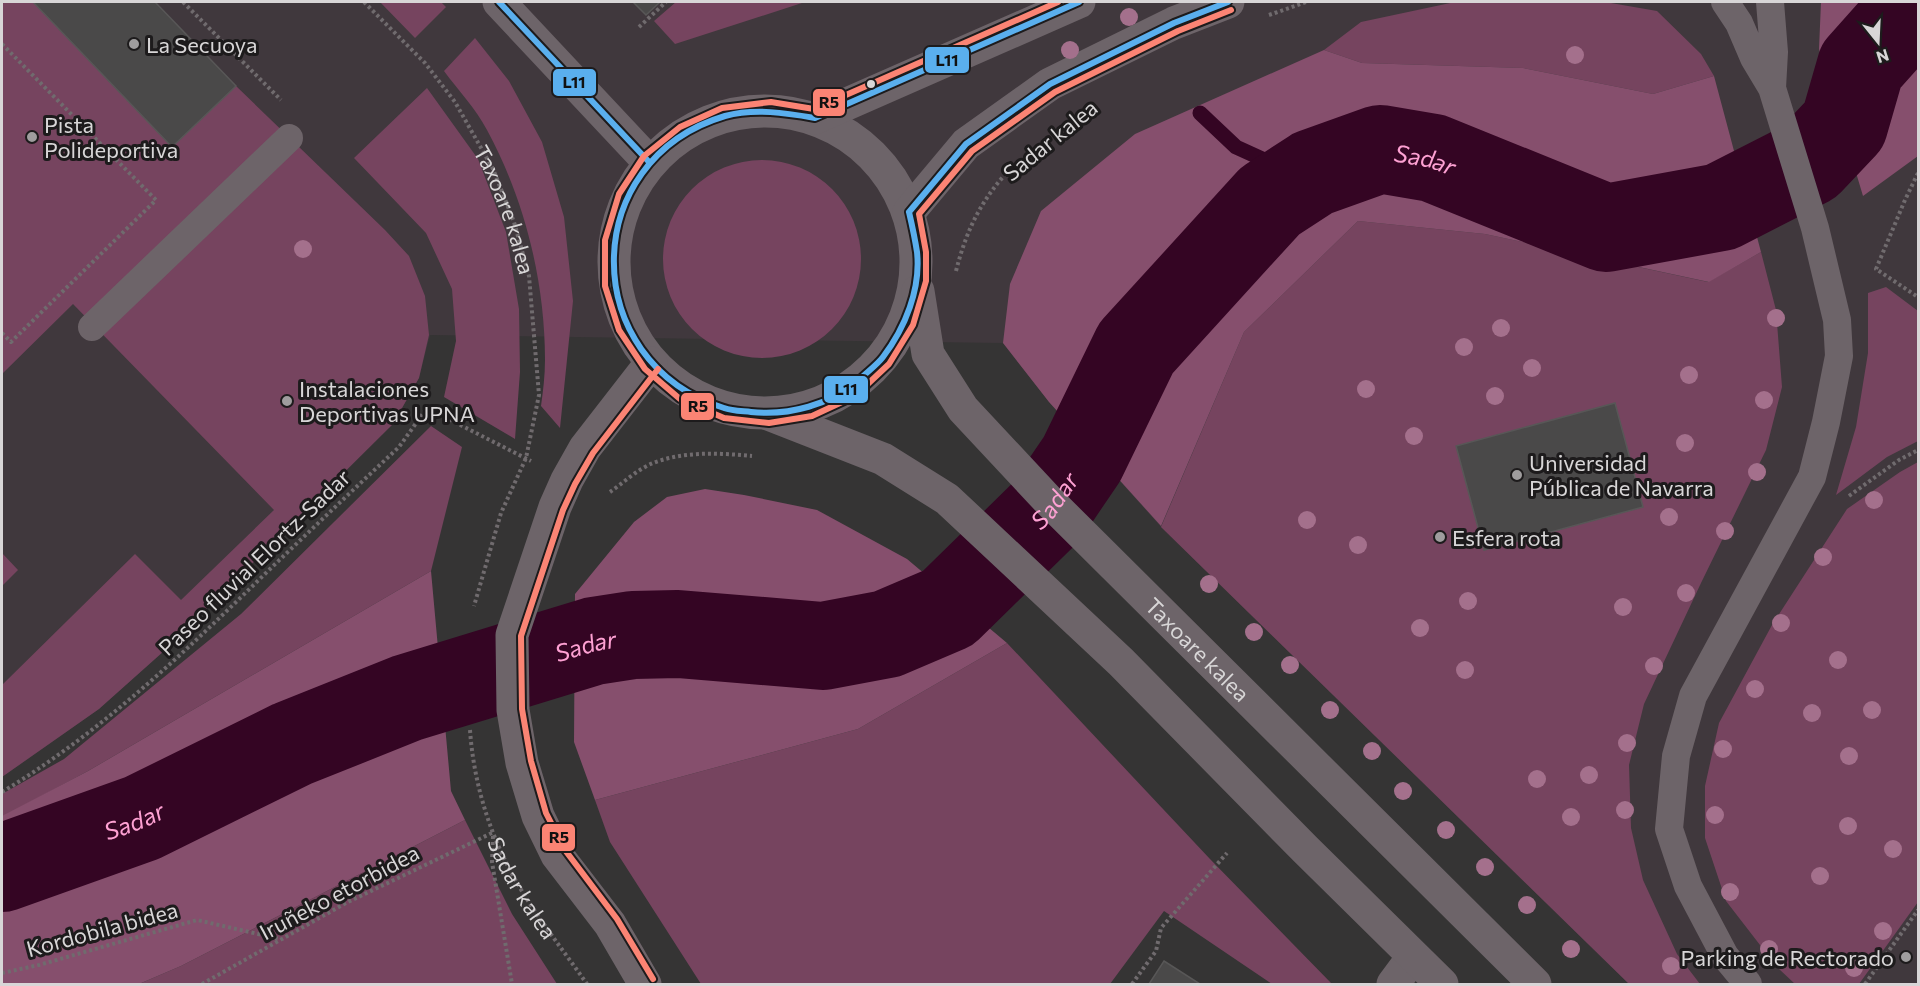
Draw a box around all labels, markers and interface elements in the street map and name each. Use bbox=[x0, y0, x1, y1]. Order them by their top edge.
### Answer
north arrow bbox=[1848, 12, 1908, 72]
place label: La Secuoya bbox=[146, 31, 257, 58]
marker: La Secuoya bbox=[127, 37, 141, 51]
line badge: L11 bbox=[924, 46, 970, 74]
text: N bbox=[1874, 46, 1891, 68]
text: L11 bbox=[936, 50, 958, 69]
line badge: L11 bbox=[552, 68, 597, 97]
text: L11 bbox=[563, 72, 585, 91]
unlabelled marker bbox=[865, 78, 877, 90]
line badge: R5 bbox=[812, 88, 846, 117]
text: R5 bbox=[819, 92, 839, 111]
street label: Sadar kalea bbox=[997, 94, 1103, 186]
place label: Pista Polideportiva bbox=[44, 111, 178, 163]
marker: Pista Polideportiva bbox=[25, 130, 39, 144]
water label: Sadar bbox=[1392, 137, 1462, 181]
street label: Taxoare kalea bbox=[469, 140, 541, 277]
place label: Instalaciones Deportivas UPNA bbox=[299, 375, 475, 427]
line badge: L11 bbox=[823, 375, 869, 404]
text: L11 bbox=[835, 379, 857, 398]
line badge: R5 bbox=[680, 392, 715, 421]
marker: Instalaciones Deportivas UPNA bbox=[280, 394, 294, 408]
text: R5 bbox=[688, 396, 708, 415]
place label: Universidad Pública de Navarra bbox=[1529, 449, 1714, 501]
street label: Paseo fluvial Elortz-Sadar bbox=[152, 463, 356, 661]
water label: Sadar bbox=[1024, 465, 1084, 534]
marker: Universidad Pública de Navarra bbox=[1510, 468, 1524, 482]
place label: Esfera rota bbox=[1452, 524, 1561, 551]
marker: Esfera rota bbox=[1433, 530, 1447, 544]
street label: Taxoare kalea bbox=[1140, 592, 1256, 707]
water label: Sadar bbox=[551, 623, 619, 667]
water label: Sadar bbox=[99, 794, 170, 845]
line badge: R5 bbox=[541, 823, 576, 852]
text: R5 bbox=[549, 827, 569, 846]
street label: Sadar kalea bbox=[483, 833, 563, 944]
street label: Iruñeko etorbidea bbox=[255, 839, 423, 945]
street label: Kordobila bidea bbox=[23, 896, 181, 962]
place label: Parking de Rectorado bbox=[1681, 944, 1894, 971]
marker: Parking de Rectorado bbox=[1899, 950, 1913, 964]

